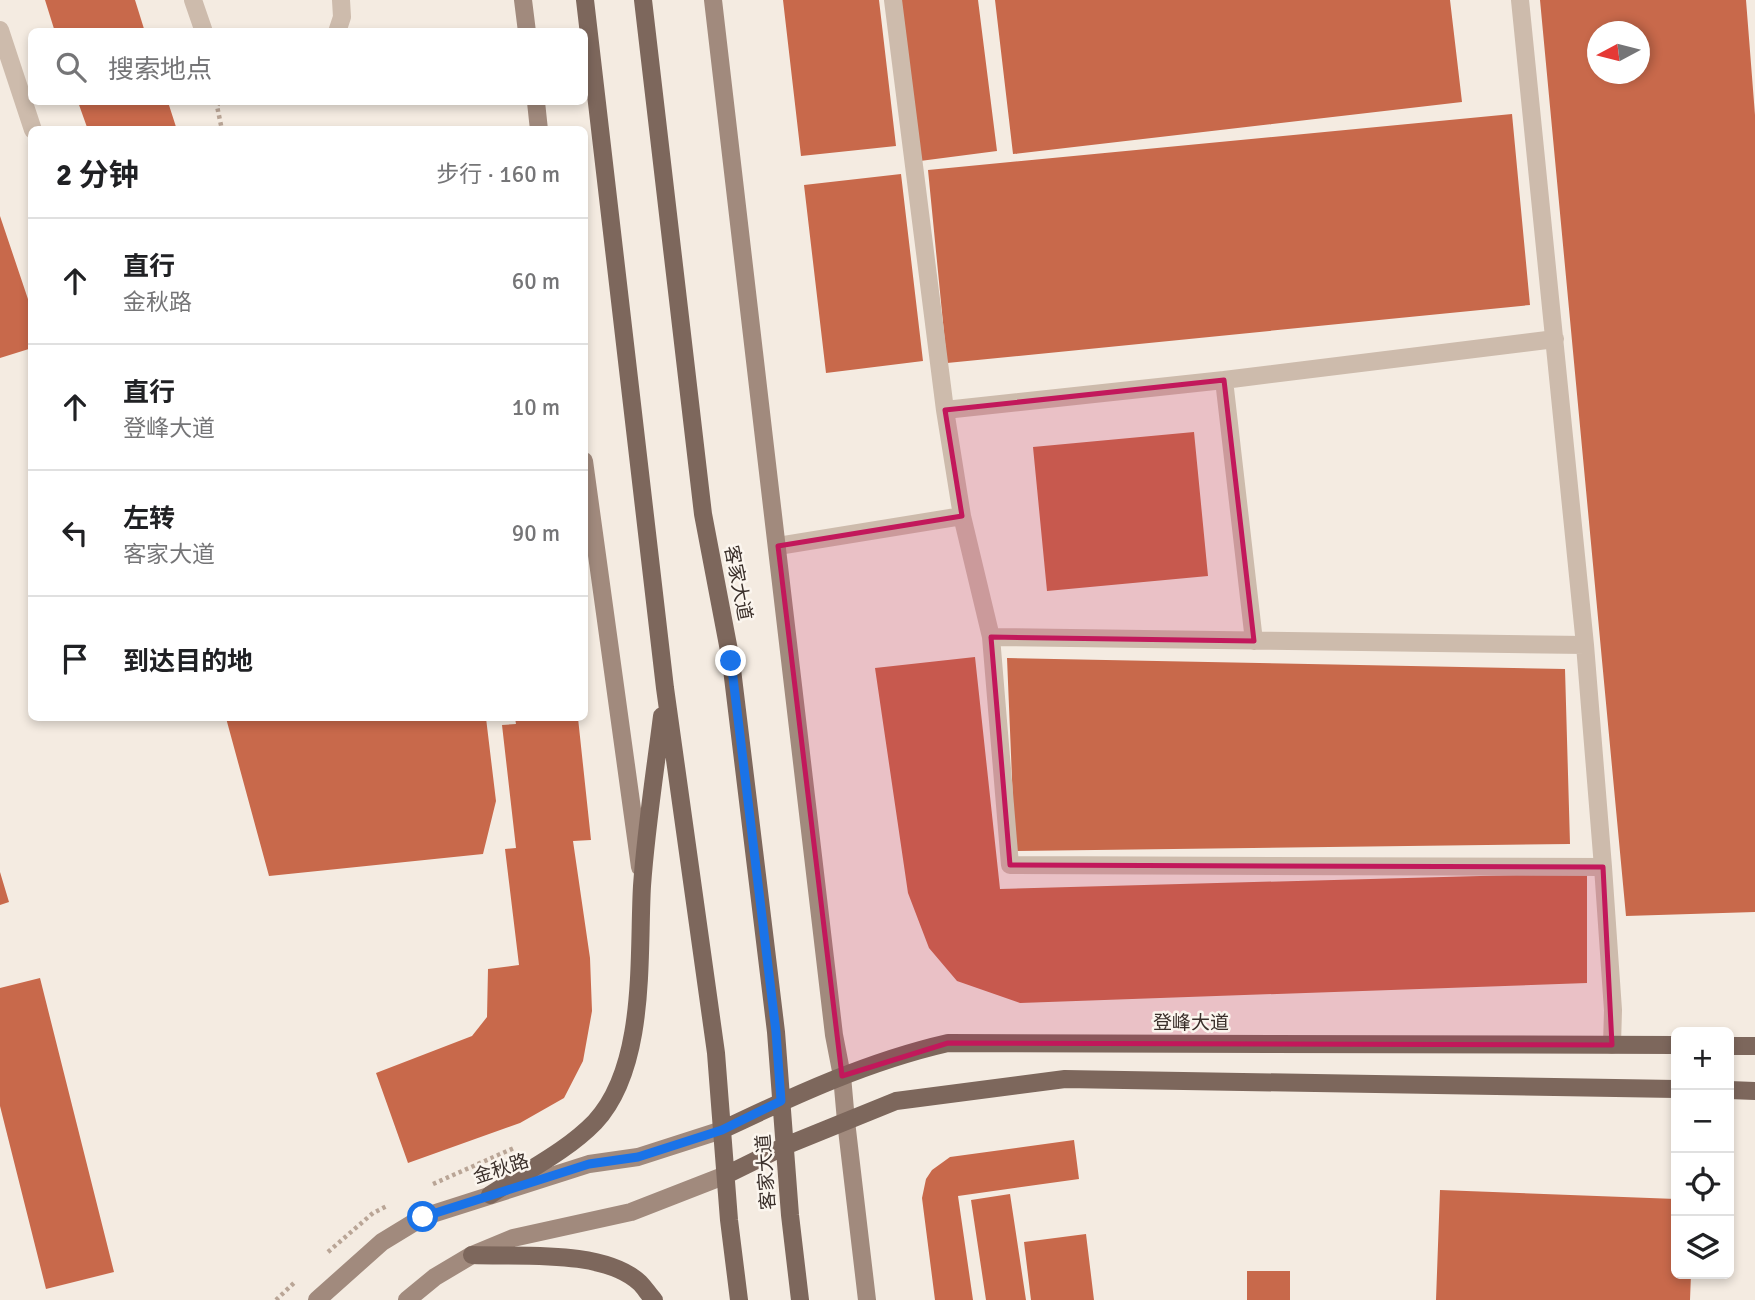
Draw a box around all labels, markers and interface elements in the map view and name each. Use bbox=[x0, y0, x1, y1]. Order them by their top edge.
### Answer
north arrow bbox=[1587, 21, 1650, 84]
search box bbox=[28, 28, 588, 105]
icon: search bbox=[52, 48, 90, 86]
text: 搜索地点 bbox=[108, 54, 212, 86]
text: 2 分钟 bbox=[56, 157, 139, 194]
text: 步行 · 160 m bbox=[436, 160, 560, 189]
text: 直行 bbox=[123, 251, 175, 283]
icon: ahead bbox=[56, 262, 94, 300]
text: 60 m bbox=[512, 267, 560, 296]
text: 金秋路 bbox=[123, 288, 192, 317]
text: 直行 bbox=[123, 377, 175, 409]
icon: ahead bbox=[56, 388, 94, 426]
text: 10 m bbox=[512, 393, 560, 422]
text: 登峰大道 bbox=[123, 414, 215, 443]
text: 左转 bbox=[123, 503, 175, 535]
icon: left bbox=[56, 514, 94, 552]
text: 90 m bbox=[512, 519, 560, 548]
text: 客家大道 bbox=[123, 540, 215, 569]
street label: 客家大道 bbox=[719, 543, 757, 623]
icon: arrive bbox=[56, 640, 94, 678]
route end bbox=[715, 645, 746, 676]
text: 到达目的地 bbox=[123, 646, 253, 678]
street label: 登峰大道 bbox=[1153, 1011, 1229, 1035]
map controls bbox=[1671, 1027, 1734, 1279]
button: + bbox=[1671, 1027, 1734, 1090]
button: − bbox=[1671, 1090, 1734, 1153]
street label: 客家大道 bbox=[751, 1133, 781, 1211]
street label: 金秋路 bbox=[470, 1149, 532, 1189]
button: locate bbox=[1671, 1153, 1734, 1216]
route start bbox=[407, 1201, 438, 1232]
button: layers bbox=[1671, 1216, 1734, 1279]

